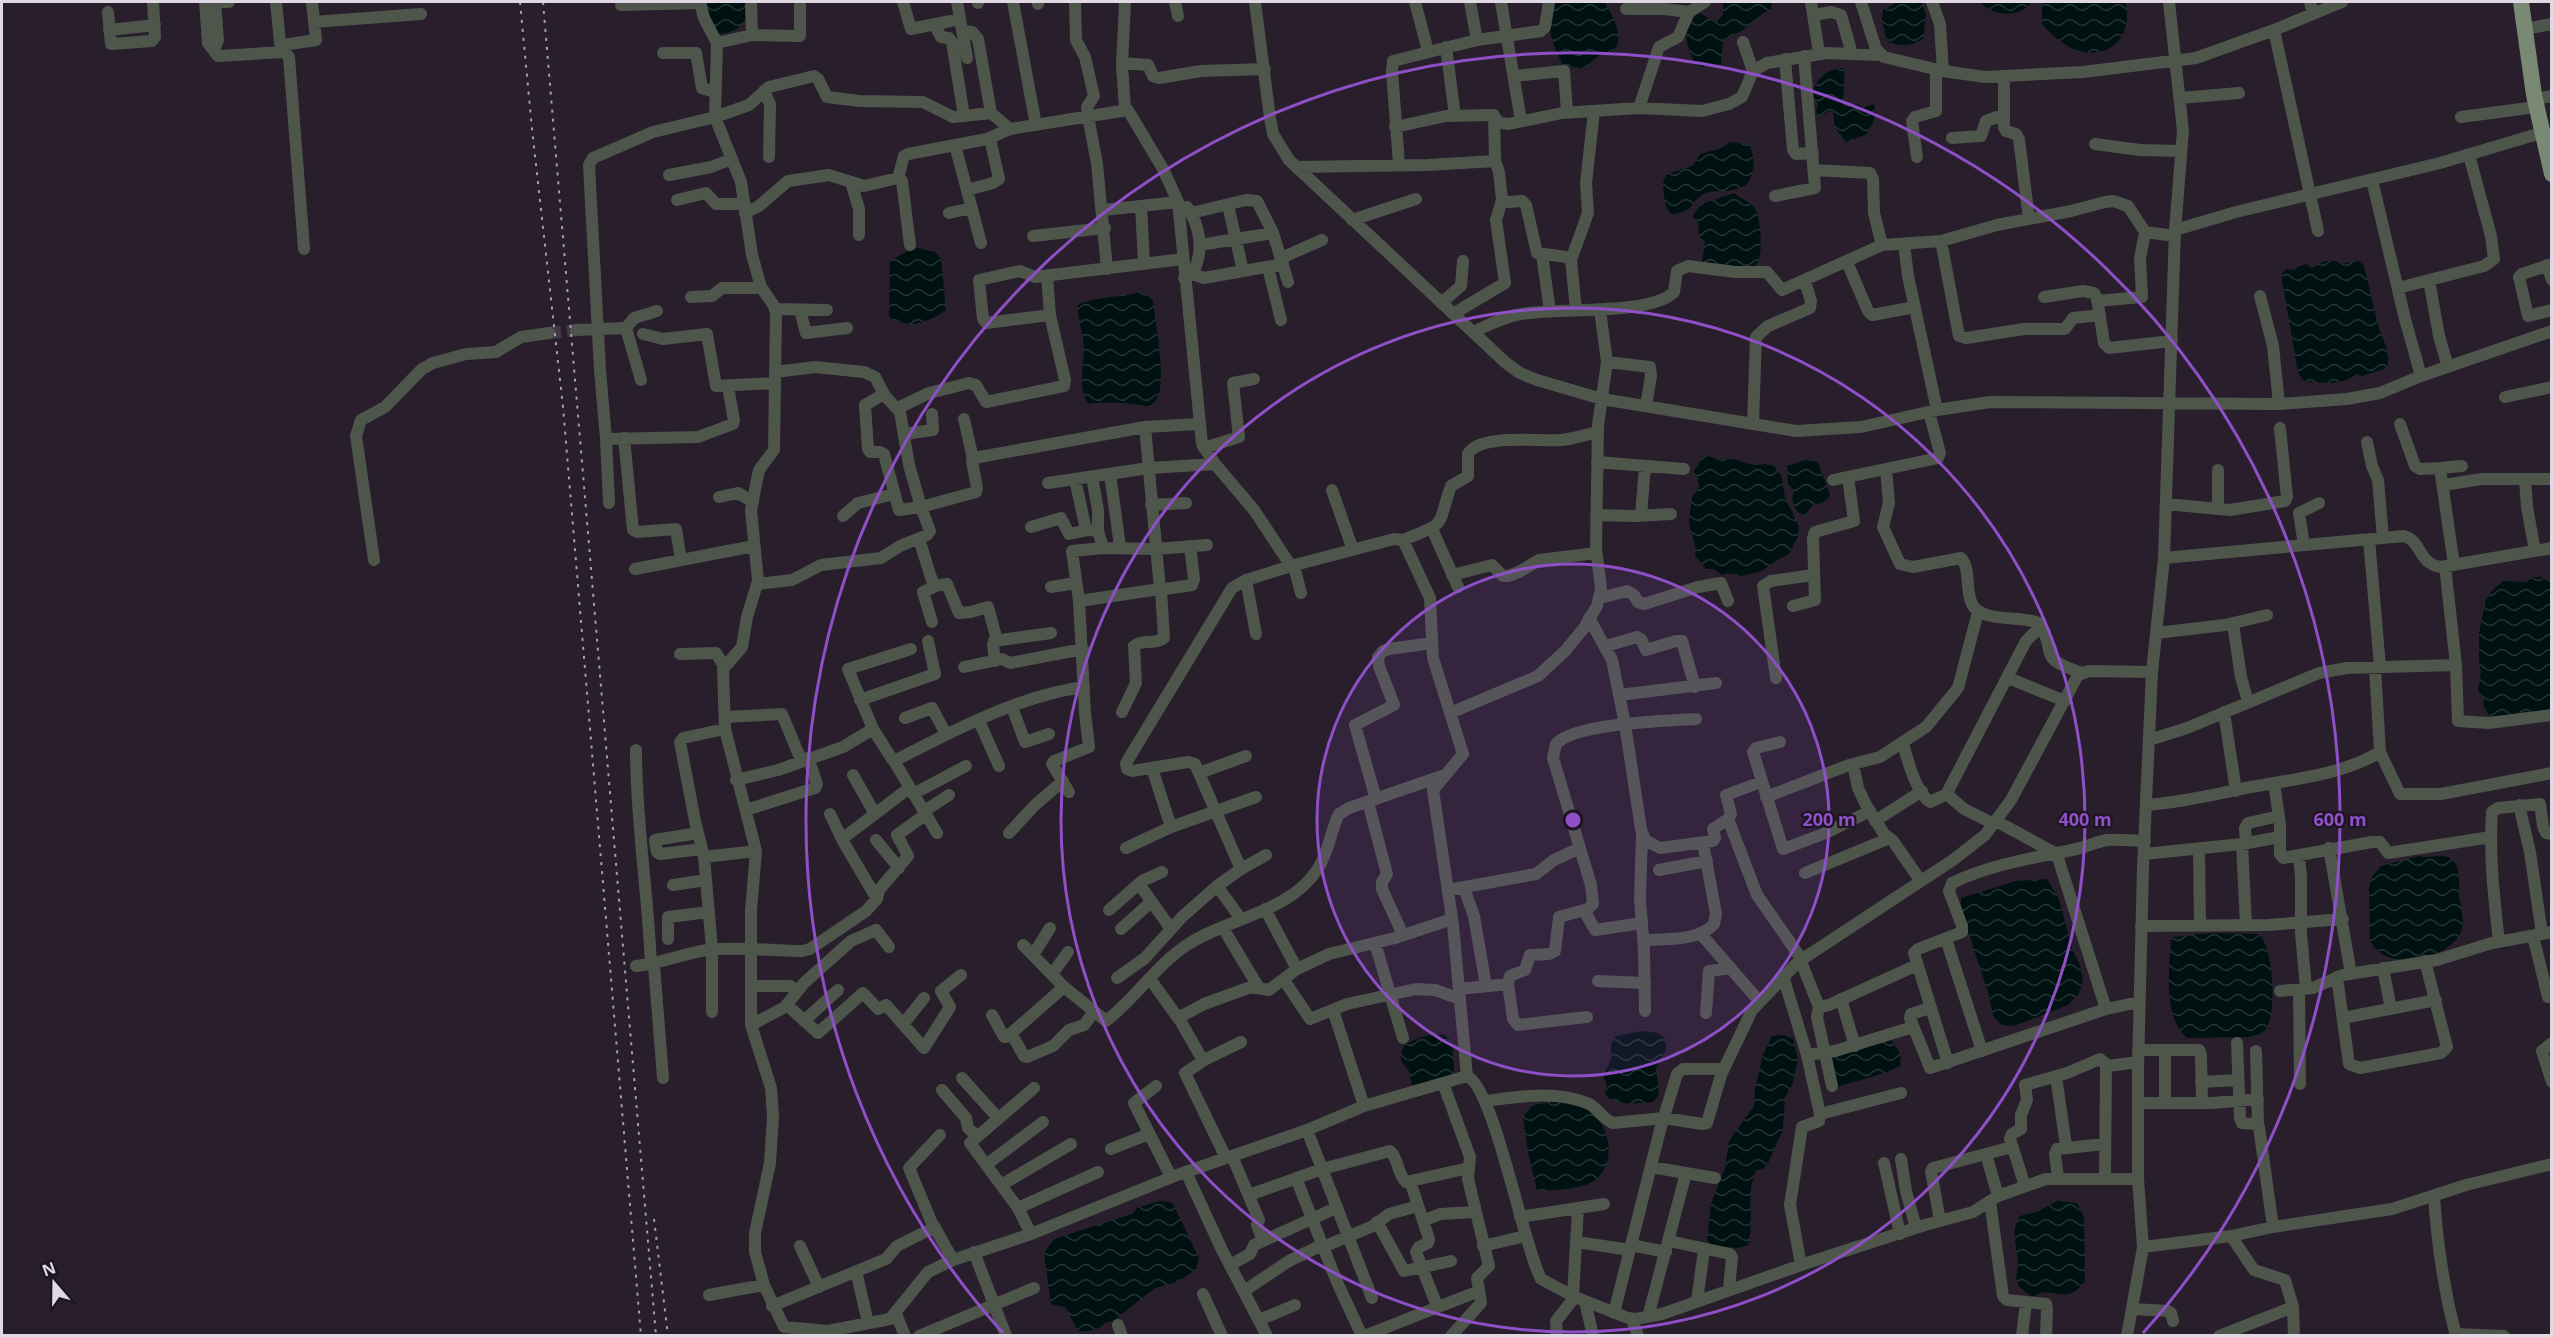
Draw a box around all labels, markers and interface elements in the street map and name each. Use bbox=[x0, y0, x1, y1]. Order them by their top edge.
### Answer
text: 200 m bbox=[1802, 807, 1856, 831]
text: 400 m bbox=[2058, 807, 2112, 831]
text: 600 m bbox=[2313, 807, 2367, 831]
centre of rings bbox=[1563, 810, 1583, 830]
north arrow bbox=[24, 1253, 84, 1313]
text: N bbox=[39, 1256, 59, 1281]

